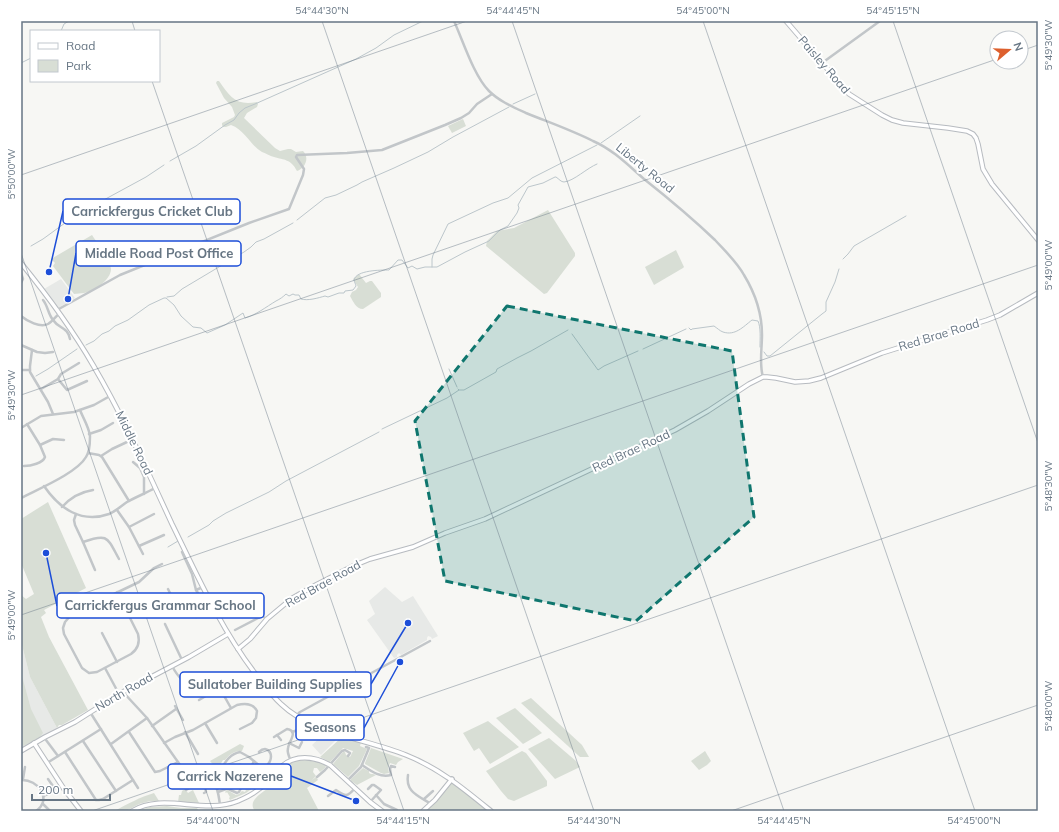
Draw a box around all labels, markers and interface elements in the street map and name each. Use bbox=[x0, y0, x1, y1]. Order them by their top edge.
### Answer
text: 54°44'30"N bbox=[295, 4, 349, 17]
text: 54°44'45"N bbox=[486, 4, 540, 17]
text: 54°45'00"N bbox=[676, 4, 730, 17]
text: 54°45'15"N bbox=[866, 4, 920, 17]
text: 5°49'30"W bbox=[1042, 20, 1055, 70]
legend bbox=[30, 30, 160, 82]
north arrow bbox=[989, 30, 1029, 70]
street label: Paisley Road bbox=[795, 33, 854, 97]
text: Road bbox=[66, 38, 95, 53]
text: N bbox=[1010, 41, 1026, 53]
text: Park bbox=[66, 58, 92, 73]
street label: Liberty Road bbox=[613, 139, 678, 196]
text: 5°50'00"W bbox=[5, 149, 18, 199]
callout: Carrickfergus Cricket Club bbox=[63, 199, 240, 224]
text: Carrickfergus Cricket Club bbox=[71, 203, 233, 219]
text: 5°49'00"W bbox=[1042, 240, 1055, 290]
callout: Middle Road Post Office bbox=[76, 241, 241, 266]
text: Middle Road Post Office bbox=[85, 245, 233, 261]
street label: Red Brae Road bbox=[897, 315, 981, 354]
text: 5°49'30"W bbox=[5, 370, 18, 420]
street label: Middle Road bbox=[112, 408, 156, 477]
street label: Red Brae Road bbox=[590, 426, 672, 475]
text: 5°48'30"W bbox=[1042, 461, 1055, 511]
street label: Red Brae Road bbox=[282, 557, 363, 610]
text: 5°49'00"W bbox=[5, 590, 18, 640]
callout: Carrickfergus Grammar School bbox=[57, 593, 264, 618]
text: Carrickfergus Grammar School bbox=[64, 597, 256, 613]
street label: North Road bbox=[92, 669, 155, 714]
callout: Sullatober Building Supplies bbox=[180, 672, 371, 697]
text: Sullatober Building Supplies bbox=[188, 676, 362, 692]
text: 5°48'00"W bbox=[1042, 681, 1055, 731]
callout: Seasons bbox=[296, 715, 364, 740]
text: Seasons bbox=[304, 719, 356, 735]
callout: Carrick Nazerene bbox=[168, 764, 291, 789]
text: Carrick Nazerene bbox=[177, 768, 283, 784]
scale bar bbox=[32, 776, 110, 802]
text: 200 m bbox=[38, 782, 73, 797]
text: 54°44'00"N bbox=[186, 814, 240, 827]
text: 54°44'15"N bbox=[376, 814, 430, 827]
text: 54°44'30"N bbox=[567, 814, 621, 827]
text: 54°44'45"N bbox=[757, 814, 811, 827]
text: 54°45'00"N bbox=[947, 814, 1001, 827]

